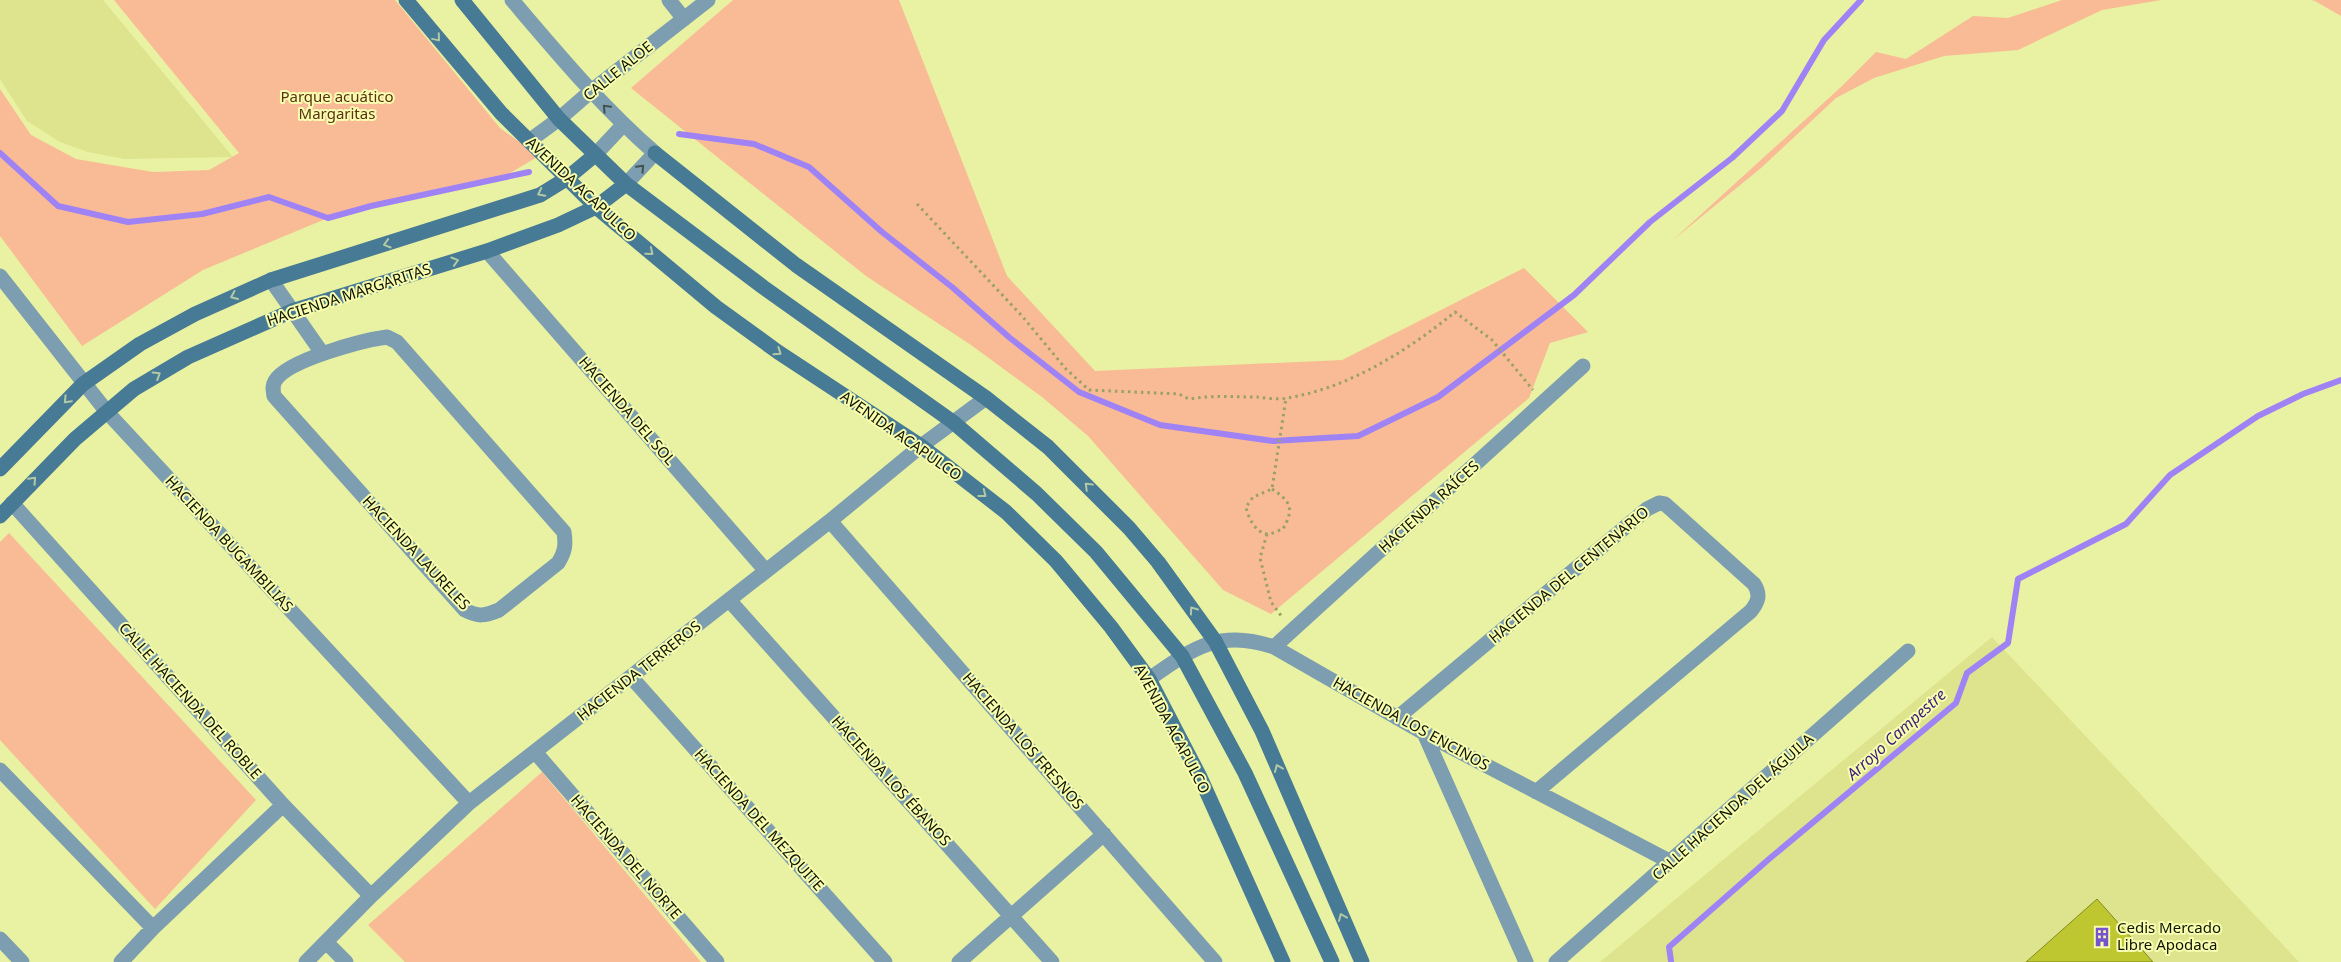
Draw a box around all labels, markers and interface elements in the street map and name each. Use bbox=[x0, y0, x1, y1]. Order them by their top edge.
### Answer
one-way arrow bbox=[432, 32, 441, 41]
street label: CALLE ALOE bbox=[578, 36, 656, 104]
park label: Parque acuático Margaritas bbox=[280, 86, 394, 123]
one-way arrow bbox=[603, 105, 612, 114]
street label: AVENIDA ACAPULCO bbox=[522, 132, 641, 245]
one-way arrow bbox=[635, 165, 644, 174]
one-way arrow bbox=[538, 187, 547, 197]
one-way arrow bbox=[384, 238, 392, 248]
one-way arrow bbox=[644, 246, 653, 255]
one-way arrow bbox=[450, 256, 458, 266]
street label: HACIENDA MARGARITAS bbox=[264, 258, 433, 330]
one-way arrow bbox=[230, 290, 239, 301]
one-way arrow bbox=[773, 345, 782, 355]
street label: HACIENDA DEL SOL bbox=[575, 352, 681, 469]
one-way arrow bbox=[151, 372, 160, 382]
street label: AVENIDA ACAPULCO bbox=[837, 386, 966, 485]
one-way arrow bbox=[64, 394, 73, 403]
street label: HACIENDA RAÍCES bbox=[1374, 456, 1483, 557]
street label: HACIENDA BUGAMBILIAS bbox=[161, 471, 298, 616]
one-way arrow bbox=[27, 477, 36, 486]
one-way arrow bbox=[1085, 483, 1094, 492]
one-way arrow bbox=[977, 489, 986, 497]
street label: HACIENDA LAURELES bbox=[358, 491, 475, 614]
street label: HACIENDA DEL CENTENARIO bbox=[1484, 501, 1653, 647]
one-way arrow bbox=[1190, 606, 1199, 616]
street label: HACIENDA TERREROS bbox=[572, 616, 704, 725]
street label: CALLE HACIENDA DEL ROBLE bbox=[115, 618, 266, 783]
street label: AVENIDA ACAPULCO bbox=[1130, 660, 1215, 797]
street label: HACIENDA LOS FRESNOS bbox=[959, 668, 1089, 813]
street label: HACIENDA LOS ENCINOS bbox=[1330, 672, 1493, 775]
water label: Arroyo Campestre bbox=[1841, 683, 1950, 785]
street label: HACIENDA LOS ÉBANOS bbox=[828, 711, 956, 850]
street label: CALLE HACIENDA DEL ÁGUILA bbox=[1647, 728, 1818, 884]
street label: HACIENDA DEL MEZQUITE bbox=[691, 744, 829, 895]
one-way arrow bbox=[1273, 764, 1284, 773]
street label: HACIENDA DEL NORTE bbox=[567, 790, 686, 923]
one-way arrow bbox=[1338, 913, 1349, 922]
place label: Cedis Mercado Libre Apodaca bbox=[2117, 917, 2221, 954]
building icon: Cedis Mercado Libre Apodaca bbox=[2091, 926, 2113, 948]

